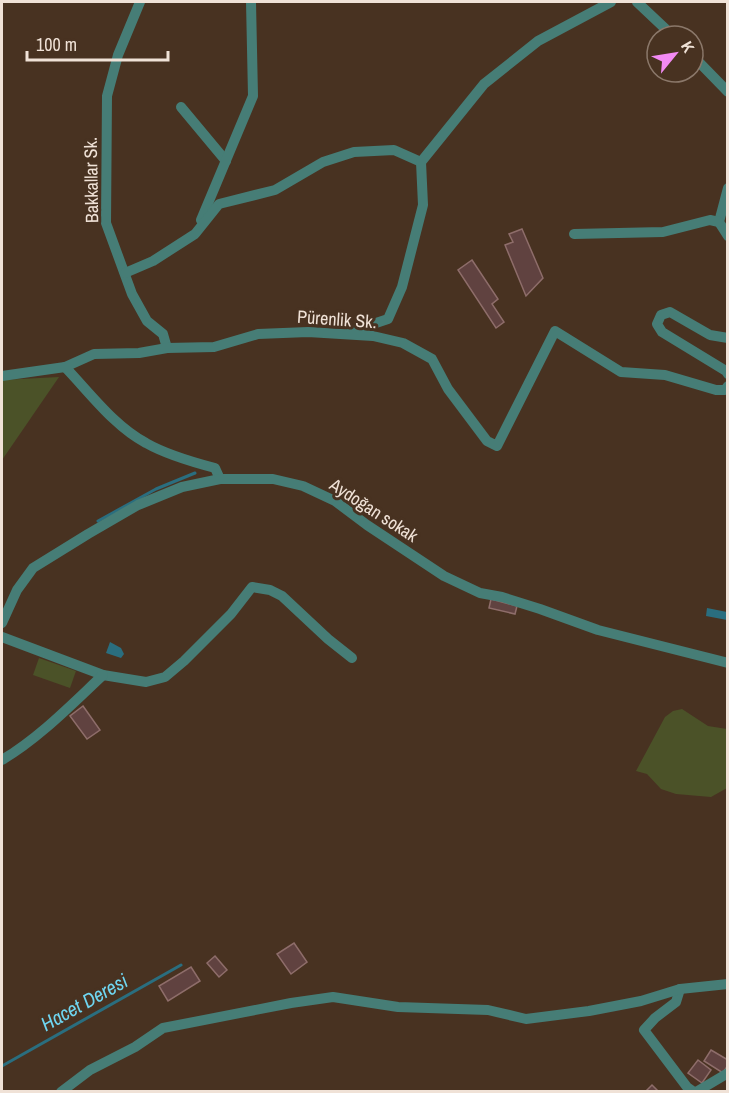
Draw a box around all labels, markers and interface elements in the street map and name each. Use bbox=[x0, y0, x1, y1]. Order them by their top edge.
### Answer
scale bar bbox=[27, 24, 168, 62]
north arrow bbox=[645, 24, 705, 84]
text: 100 m bbox=[36, 32, 77, 57]
text: K bbox=[676, 37, 700, 57]
street label: Bakkallar Sk. bbox=[78, 137, 104, 223]
street label: Pürenlik Sk. bbox=[296, 304, 378, 334]
street label: Aydoğan sokak bbox=[324, 472, 424, 548]
water label: Hacet Deresi bbox=[36, 967, 133, 1037]

